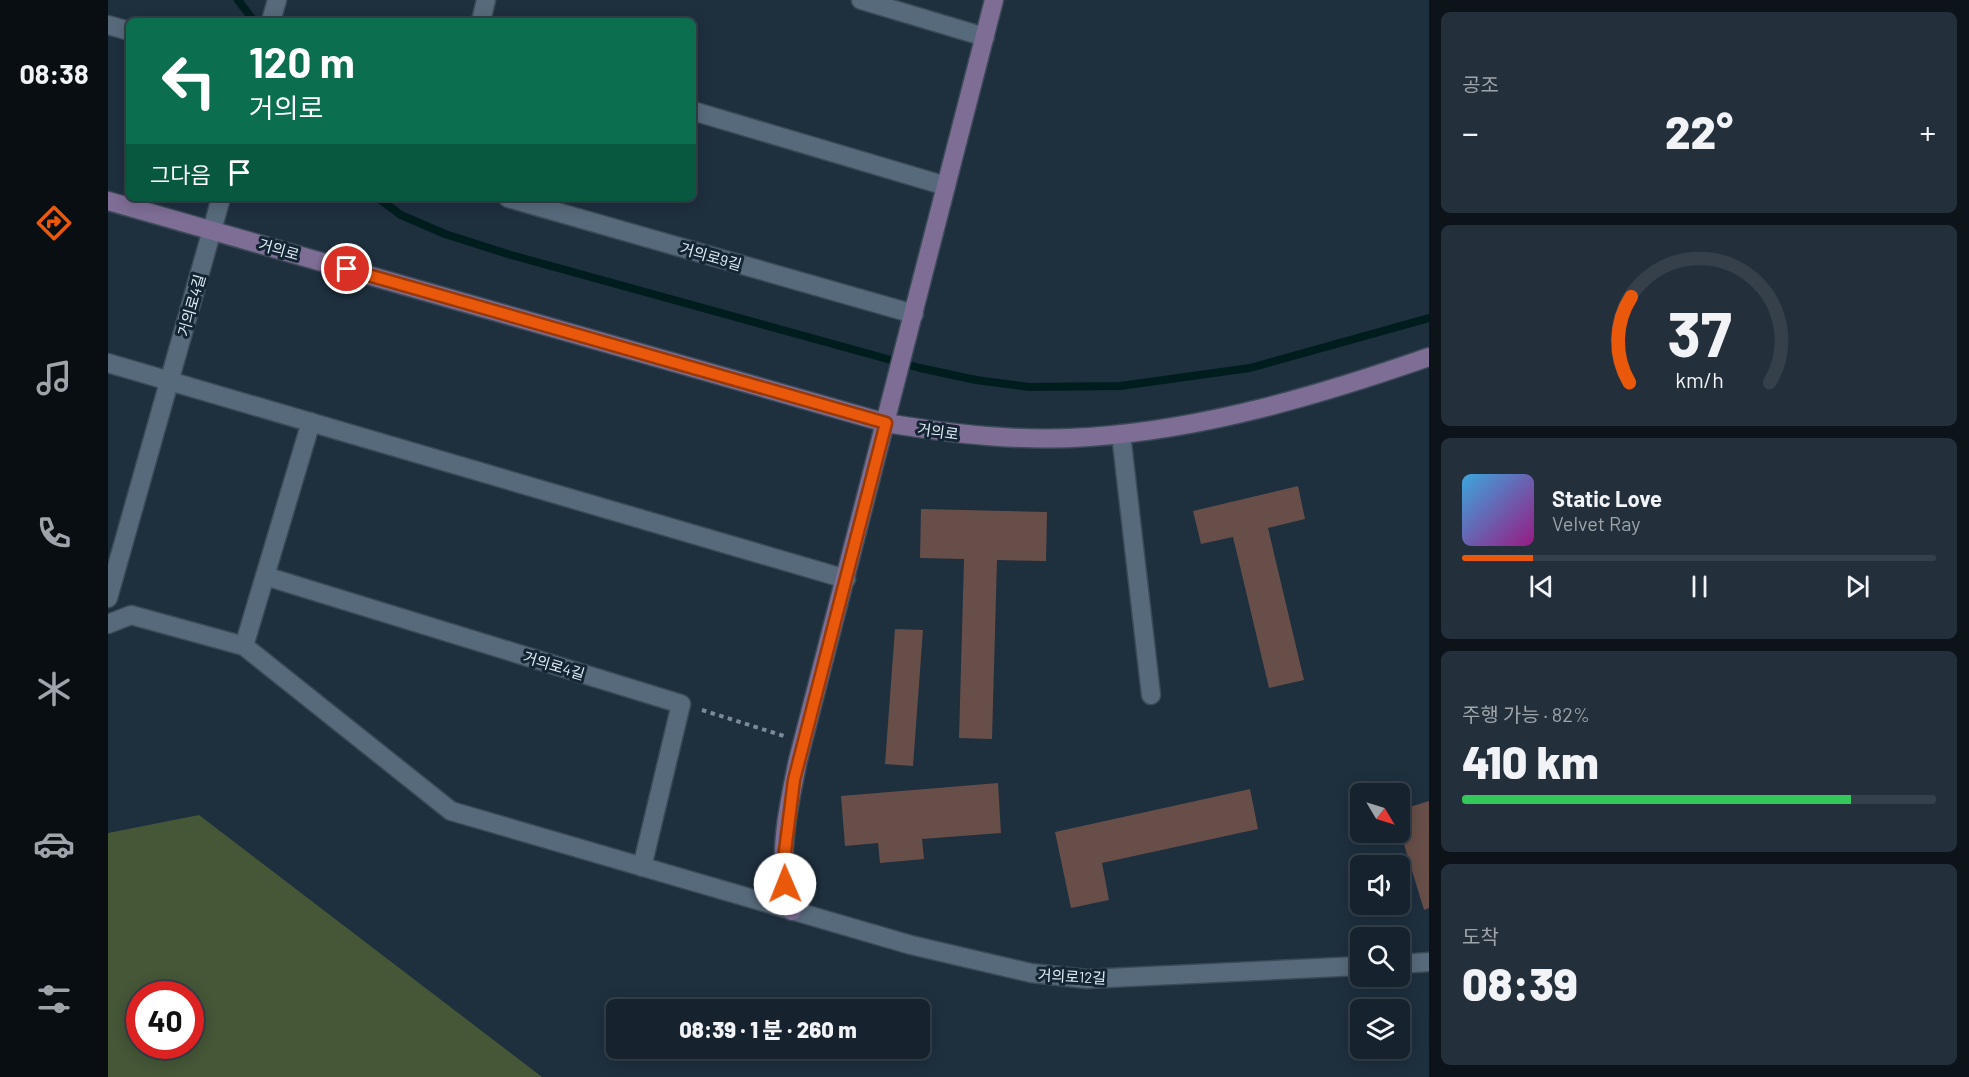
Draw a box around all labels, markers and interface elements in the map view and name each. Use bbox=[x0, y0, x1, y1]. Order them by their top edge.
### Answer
text: 120 m bbox=[249, 36, 355, 86]
icon: left bbox=[150, 42, 228, 120]
text: 08:38 bbox=[19, 57, 89, 89]
text: 공조 bbox=[1462, 72, 1499, 96]
text: 거의로 bbox=[249, 91, 324, 123]
text: 22° bbox=[1665, 104, 1733, 158]
text: − bbox=[1462, 112, 1479, 152]
text: + bbox=[1919, 112, 1936, 152]
icon: arrive bbox=[223, 156, 256, 189]
text: 그다음 bbox=[150, 161, 211, 187]
icon: directions bbox=[33, 202, 75, 244]
street label: 거의로 bbox=[257, 235, 301, 263]
street label: 거의로9길 bbox=[678, 239, 744, 273]
pin bbox=[321, 243, 372, 294]
icon: arrive bbox=[330, 252, 363, 285]
street label: 거의로4길 bbox=[174, 272, 208, 338]
text: 37 bbox=[1667, 295, 1731, 369]
icon: music bbox=[33, 357, 75, 399]
text: km/h bbox=[1675, 367, 1723, 392]
street label: 거의로 bbox=[916, 419, 960, 443]
text: Static Love bbox=[1552, 485, 1662, 511]
text: Velvet Ray bbox=[1552, 511, 1641, 535]
icon: phone bbox=[33, 512, 75, 554]
icon: previous bbox=[1525, 570, 1558, 603]
icon: pause bbox=[1683, 570, 1716, 603]
icon: next bbox=[1841, 570, 1874, 603]
street label: 거의로4길 bbox=[521, 647, 587, 683]
icon: climate bbox=[33, 668, 75, 710]
text: 주행 가능 · 82% bbox=[1462, 702, 1590, 726]
text: 410 km bbox=[1462, 734, 1599, 788]
north arrow bbox=[1350, 783, 1410, 843]
map controls bbox=[1350, 783, 1410, 1059]
icon: car bbox=[33, 823, 75, 865]
position arrow bbox=[753, 852, 817, 916]
button: sound bbox=[1350, 855, 1410, 915]
text: 도착 bbox=[1462, 924, 1499, 948]
button: search bbox=[1350, 927, 1410, 987]
text: 08:39 bbox=[1462, 956, 1578, 1010]
street label: 거의로12길 bbox=[1037, 965, 1107, 987]
icon: filters bbox=[33, 978, 75, 1020]
speed limit sign: 40 bbox=[126, 981, 204, 1059]
button: layers bbox=[1350, 999, 1410, 1059]
text: 08:39 · 1 분 · 260 m bbox=[679, 1016, 857, 1042]

